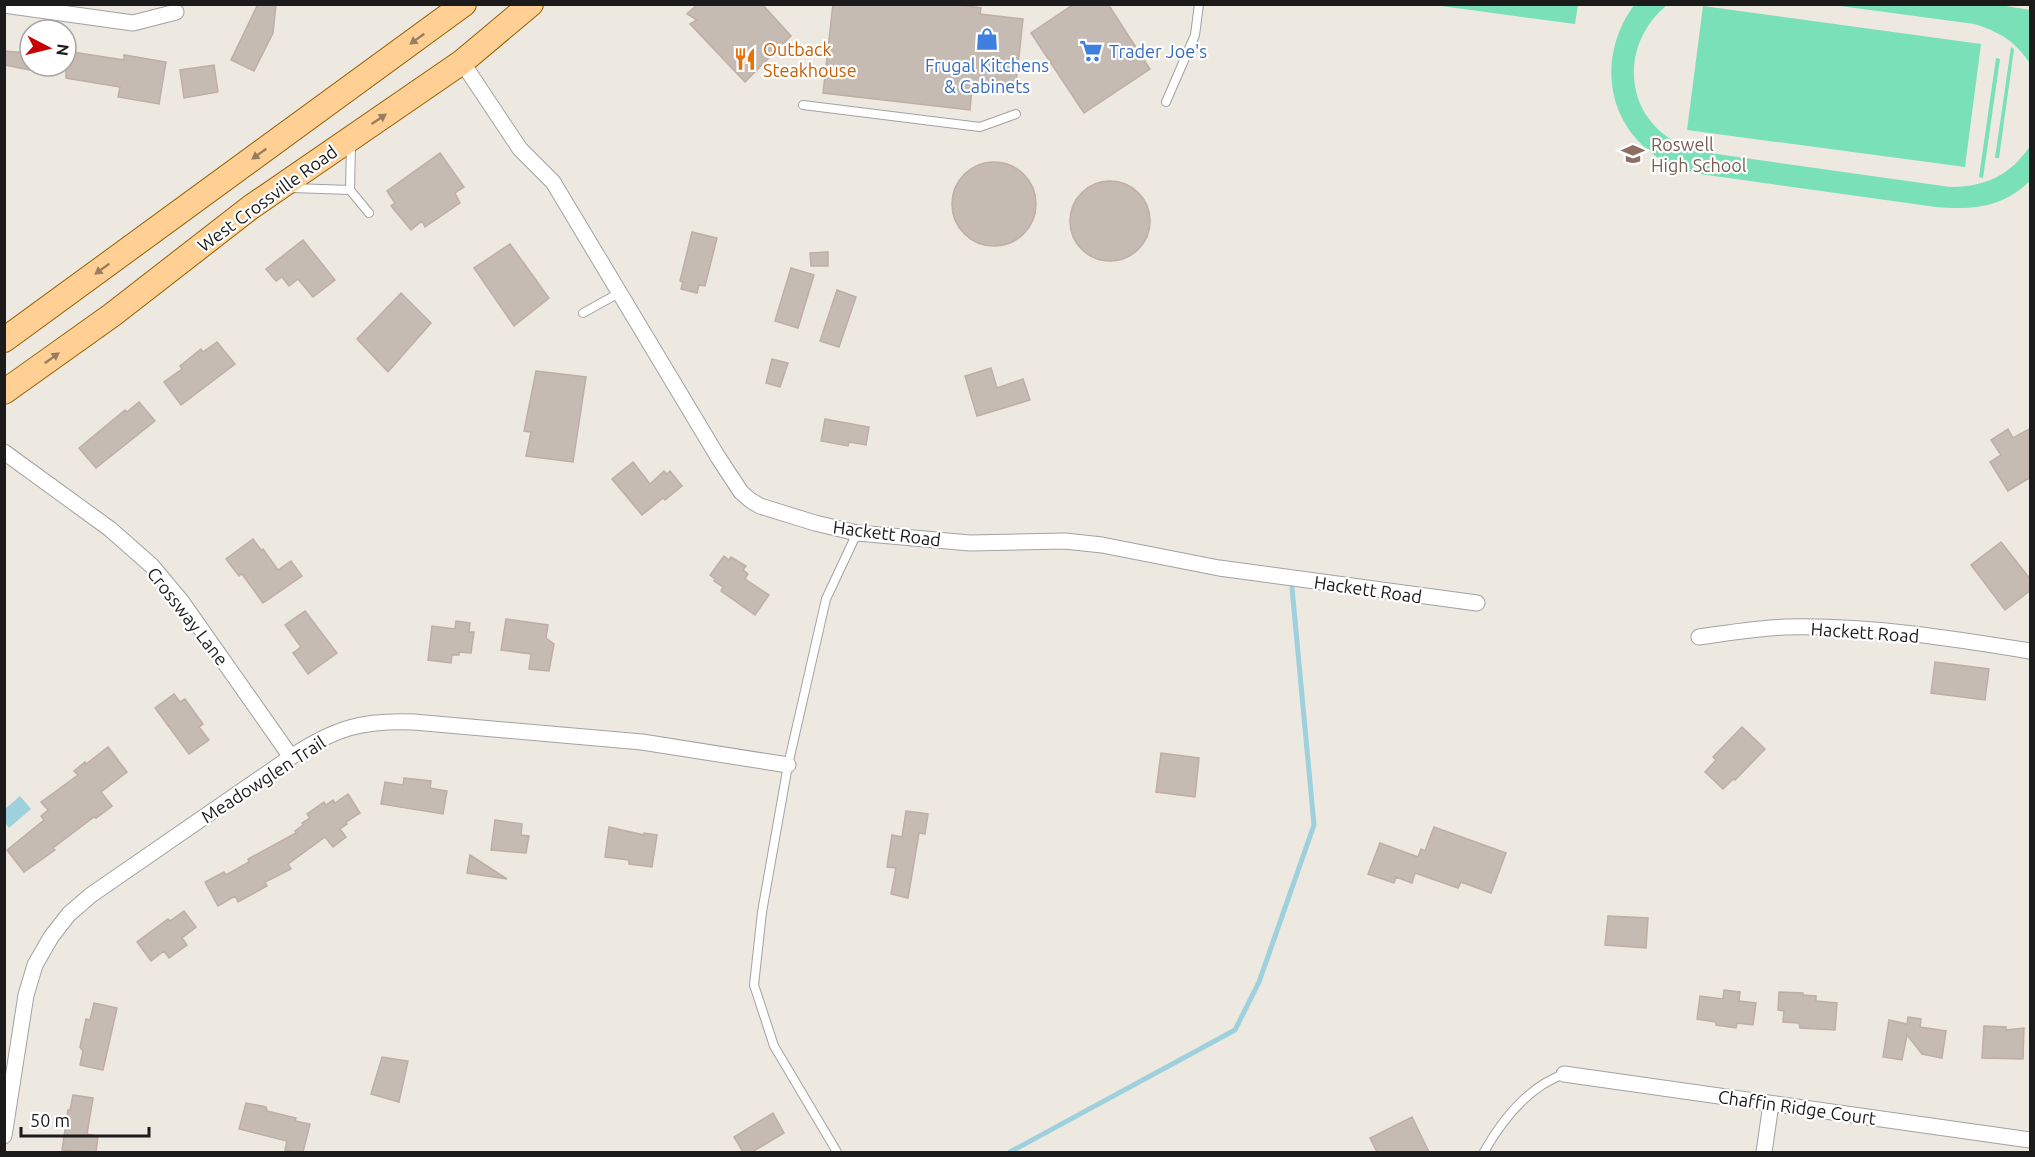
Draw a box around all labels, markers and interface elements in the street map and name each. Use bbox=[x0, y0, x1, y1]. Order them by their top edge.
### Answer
north arrow bbox=[18, 18, 78, 78]
shop icon: Frugal Kitchens & Cabinets bbox=[974, 26, 1000, 52]
one-way arrow bbox=[409, 33, 425, 45]
supermarket icon: Trader Joe's bbox=[1078, 38, 1104, 64]
place label: Outback Steakhouse bbox=[763, 39, 857, 80]
place label: Trader Joe's bbox=[1109, 41, 1207, 61]
text: N bbox=[53, 43, 73, 57]
restaurant icon: Outback Steakhouse bbox=[732, 46, 758, 72]
place label: Frugal Kitchens & Cabinets bbox=[925, 55, 1049, 96]
one-way arrow bbox=[371, 113, 387, 125]
place label: Roswell High School bbox=[1651, 134, 1747, 175]
street label: West Crossville Road bbox=[193, 141, 341, 255]
school or university icon: Roswell High School bbox=[1620, 141, 1646, 167]
one-way arrow bbox=[252, 148, 268, 160]
one-way arrow bbox=[95, 263, 111, 275]
one-way arrow bbox=[44, 353, 60, 364]
street label: Hackett Road bbox=[832, 516, 942, 550]
street label: Crossway Lane bbox=[144, 563, 232, 669]
street label: Hackett Road bbox=[1313, 572, 1423, 606]
street label: Hackett Road bbox=[1810, 618, 1920, 646]
street label: Meadowglen Trail bbox=[197, 731, 329, 827]
street label: Chaffin Ridge Court bbox=[1717, 1086, 1877, 1128]
scale bar bbox=[21, 1100, 148, 1138]
text: 50 m bbox=[30, 1110, 70, 1130]

